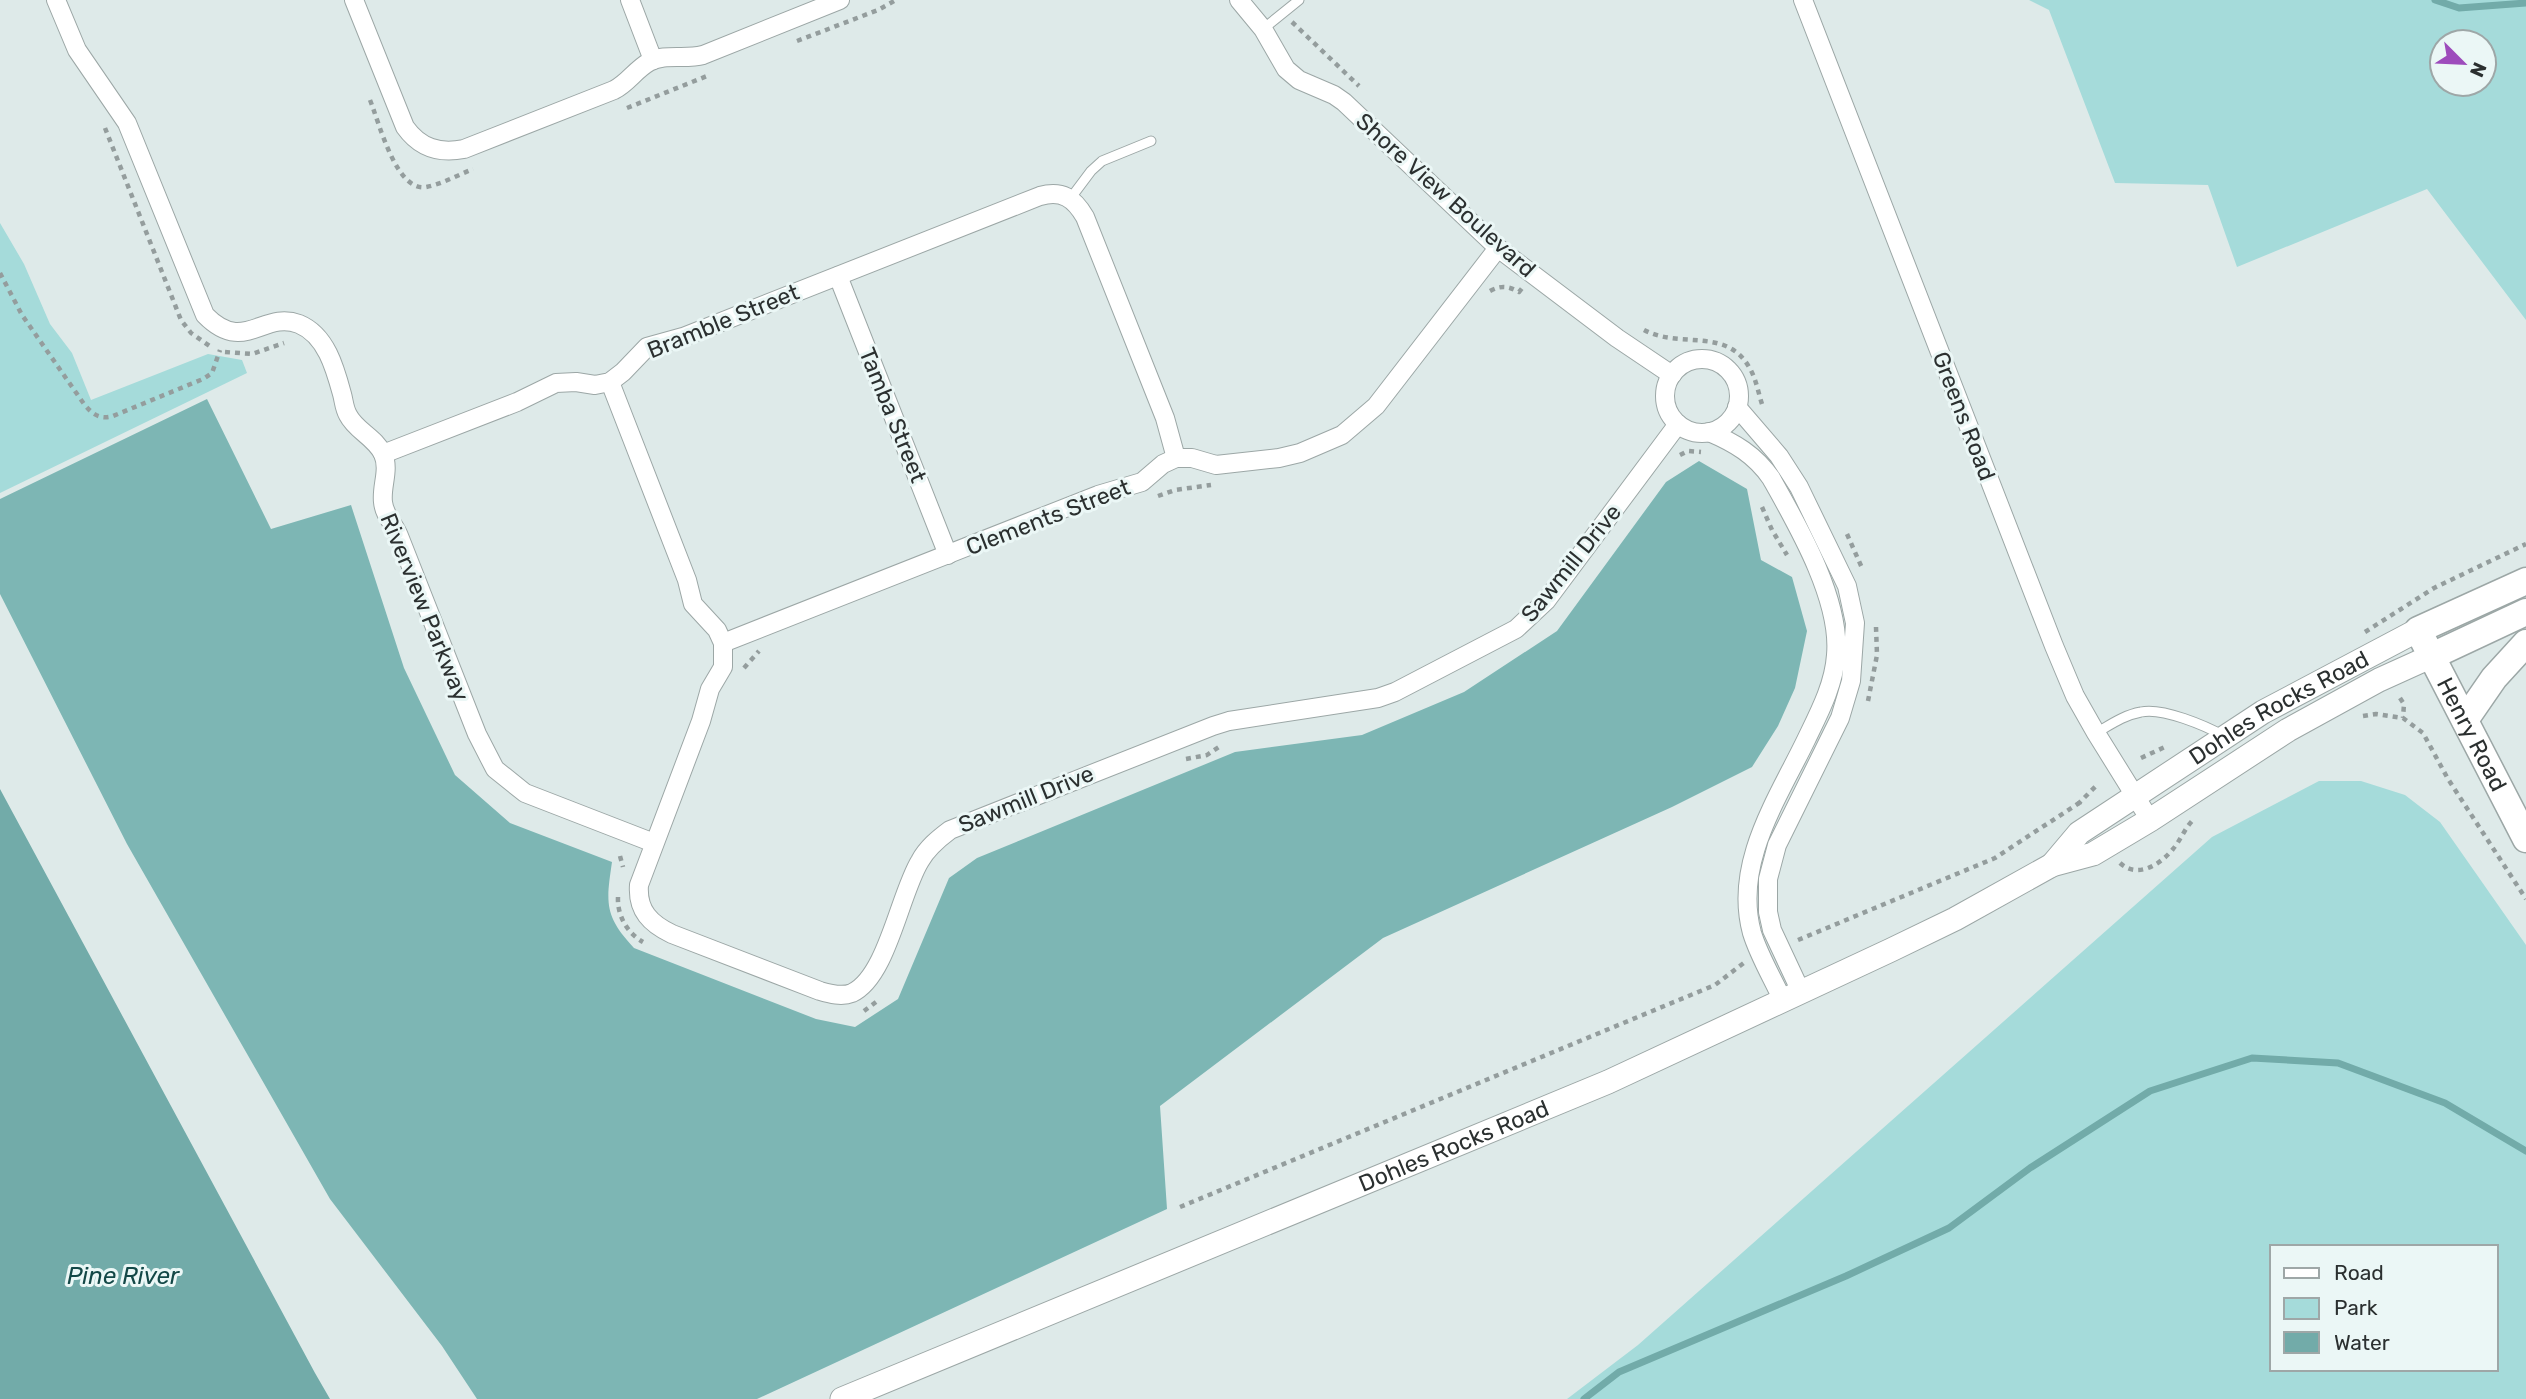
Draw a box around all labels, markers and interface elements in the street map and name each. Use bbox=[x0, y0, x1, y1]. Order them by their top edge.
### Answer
north arrow bbox=[2428, 28, 2498, 98]
text: N bbox=[2465, 59, 2491, 81]
street label: Shore View Boulevard bbox=[1350, 107, 1542, 283]
street label: Bramble Street bbox=[643, 278, 803, 364]
street label: Tamba Street bbox=[853, 344, 933, 486]
street label: Greens Road bbox=[1927, 348, 2001, 484]
street label: Clements Street bbox=[962, 473, 1134, 561]
street label: Sawmill Drive bbox=[1515, 498, 1627, 628]
street label: Riverview Parkway bbox=[375, 509, 476, 705]
street label: Dohles Rocks Road bbox=[2184, 645, 2373, 771]
street label: Henry Road bbox=[2431, 673, 2513, 796]
street label: Sawmill Drive bbox=[954, 759, 1098, 839]
street label: Dohles Rocks Road bbox=[1354, 1094, 1553, 1198]
legend bbox=[2270, 1245, 2498, 1371]
text: Road bbox=[2334, 1260, 2384, 1285]
water label: Pine River bbox=[67, 1262, 180, 1290]
text: Park bbox=[2334, 1295, 2378, 1320]
text: Water bbox=[2334, 1330, 2390, 1355]

